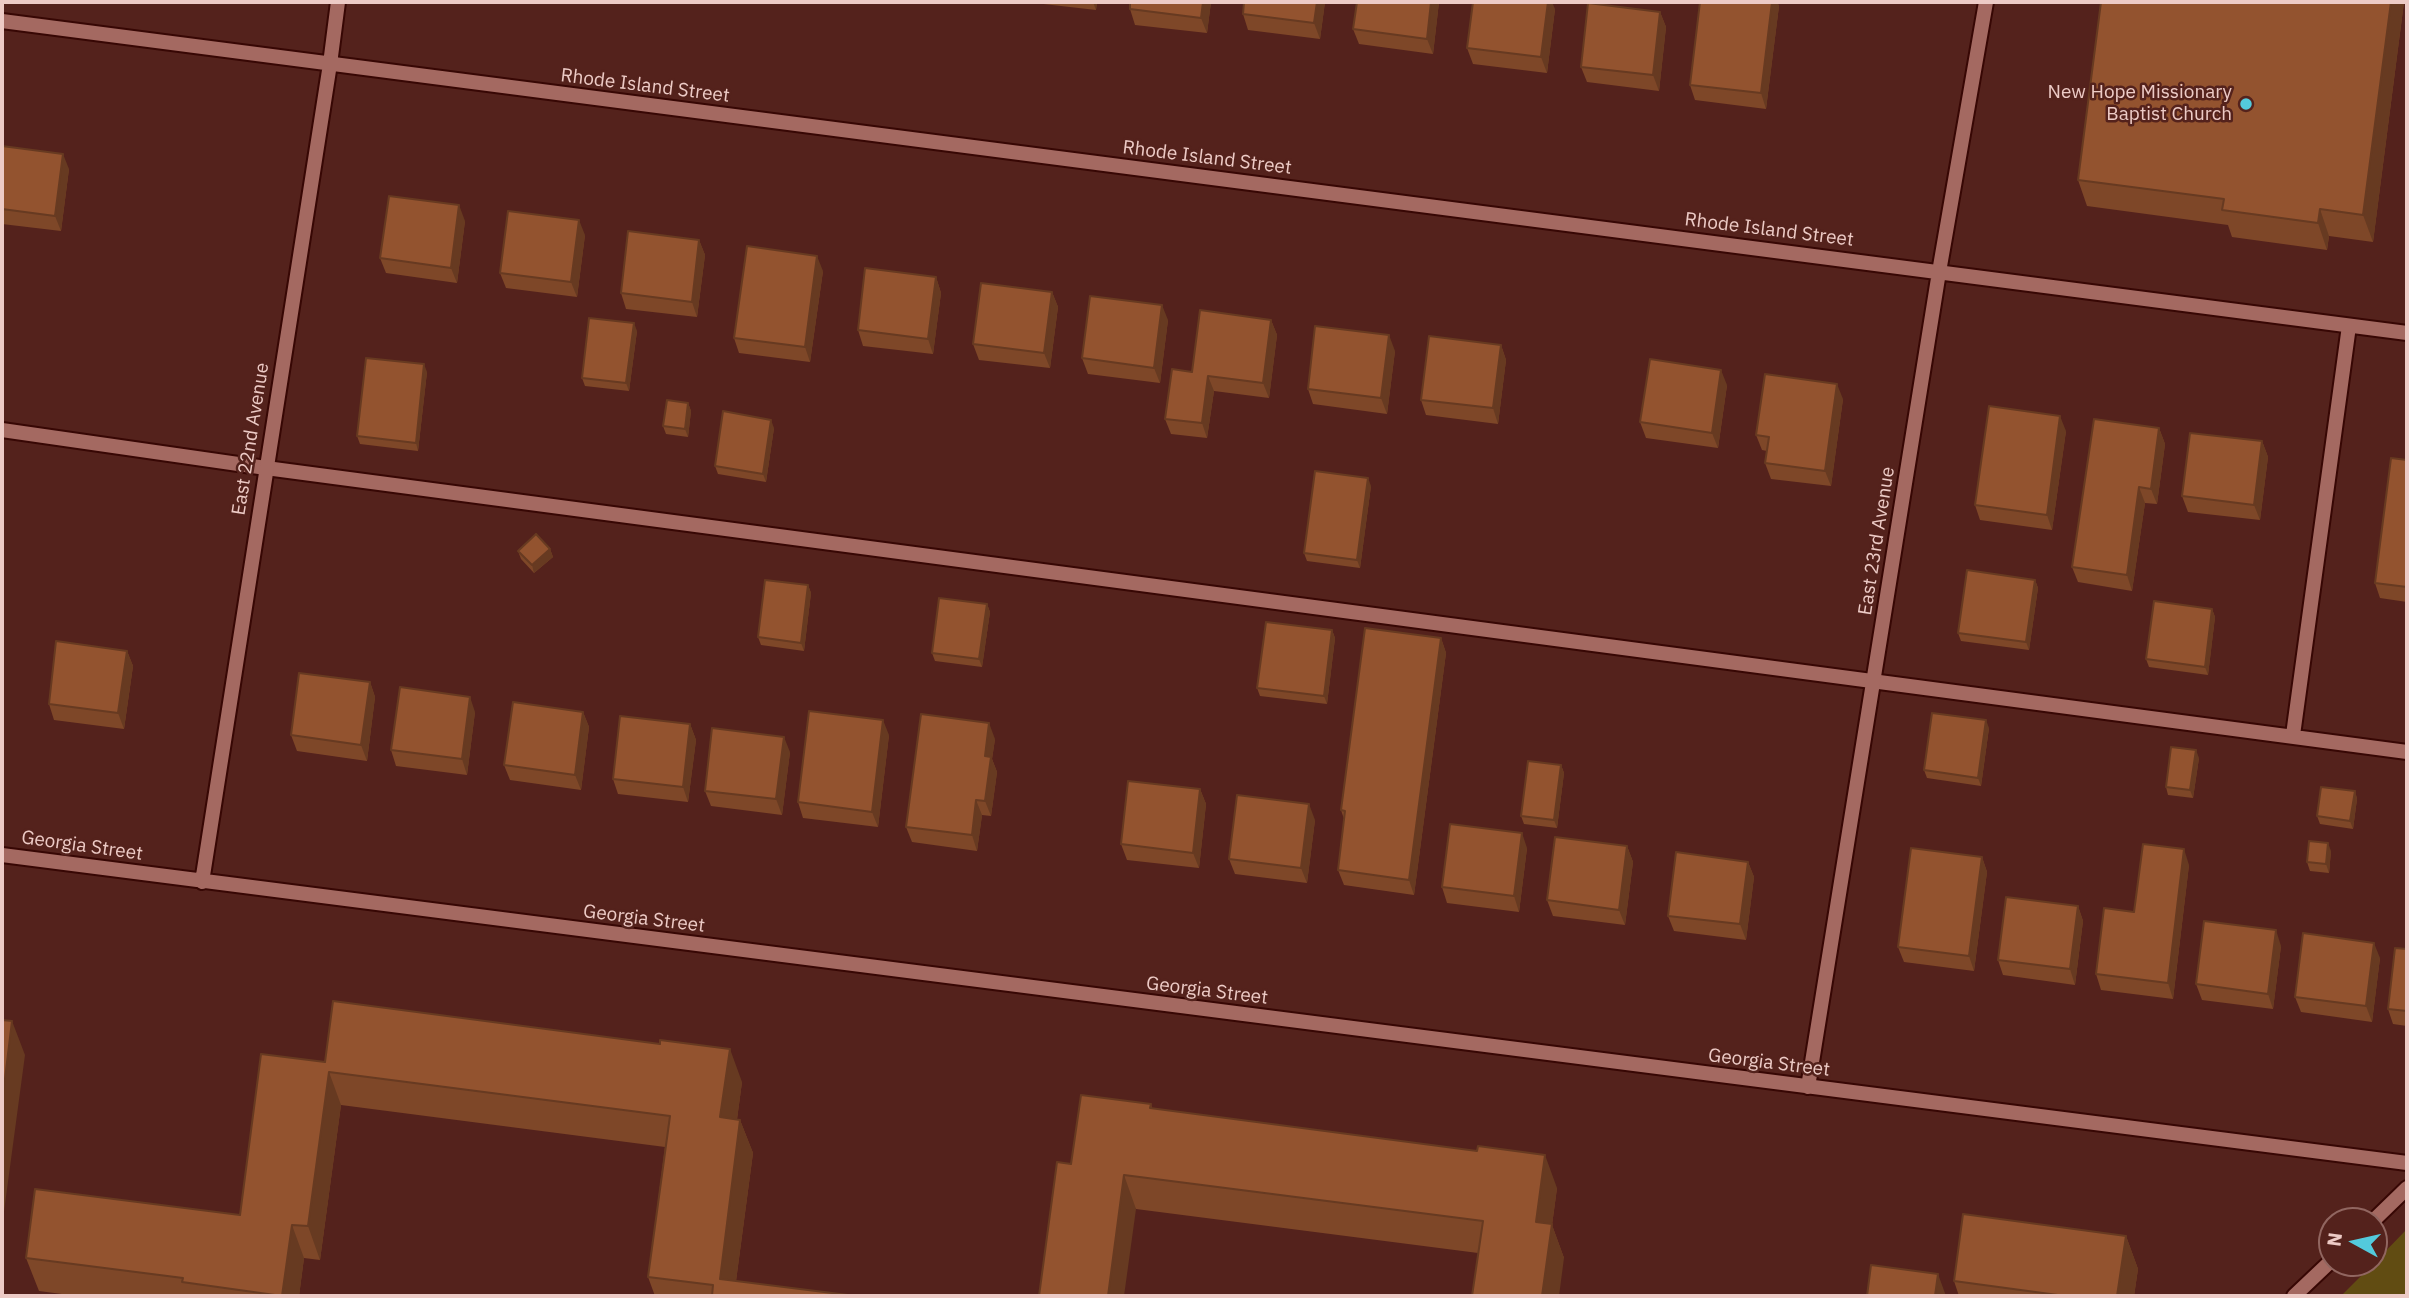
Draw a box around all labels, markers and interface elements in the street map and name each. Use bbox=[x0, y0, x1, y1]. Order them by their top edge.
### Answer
street label: Rhode Island Street bbox=[559, 64, 731, 108]
place label: New Hope Missionary Baptist Church bbox=[2048, 82, 2232, 126]
marker: New Hope Missionary Baptist Church bbox=[2238, 96, 2254, 112]
street label: Rhode Island Street bbox=[1121, 136, 1293, 180]
street label: Rhode Island Street bbox=[1683, 208, 1855, 252]
street label: East 22nd Avenue bbox=[228, 361, 274, 517]
street label: East 23rd Avenue bbox=[1854, 465, 1900, 617]
street label: Georgia Street bbox=[20, 826, 144, 866]
street label: Georgia Street bbox=[582, 900, 706, 938]
street label: Georgia Street bbox=[1145, 972, 1269, 1010]
street label: Georgia Street bbox=[1707, 1044, 1831, 1082]
north arrow bbox=[2318, 1207, 2388, 1277]
text: N bbox=[2321, 1231, 2347, 1248]

